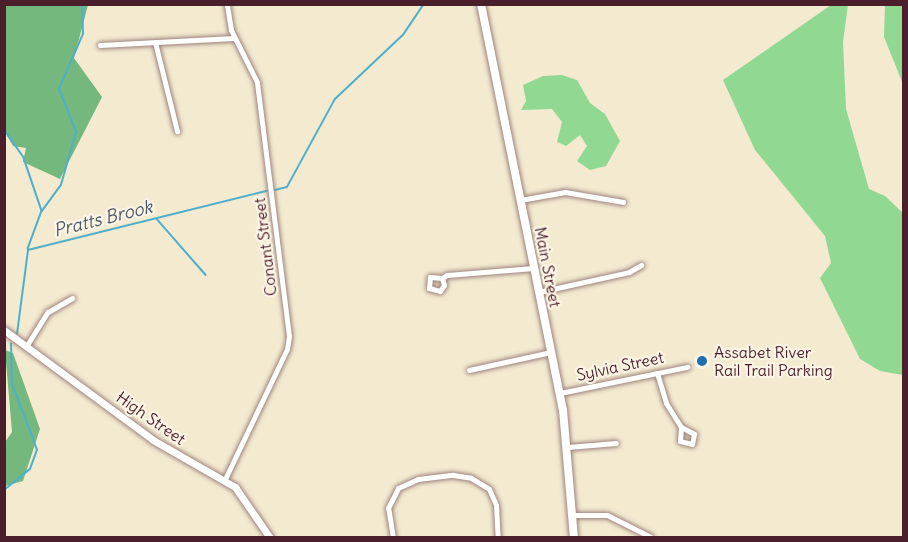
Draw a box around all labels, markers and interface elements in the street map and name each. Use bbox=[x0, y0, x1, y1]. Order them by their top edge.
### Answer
water label: Pratts Brook bbox=[51, 196, 155, 242]
street label: Conant Street bbox=[249, 197, 281, 297]
street label: Main Street bbox=[531, 225, 565, 309]
place label: Assabet River Rail Trail Parking bbox=[714, 342, 833, 380]
street label: Sylvia Street bbox=[575, 347, 665, 385]
marker: Assabet River Rail Trail Parking bbox=[695, 354, 709, 368]
street label: High Street bbox=[113, 387, 189, 449]

